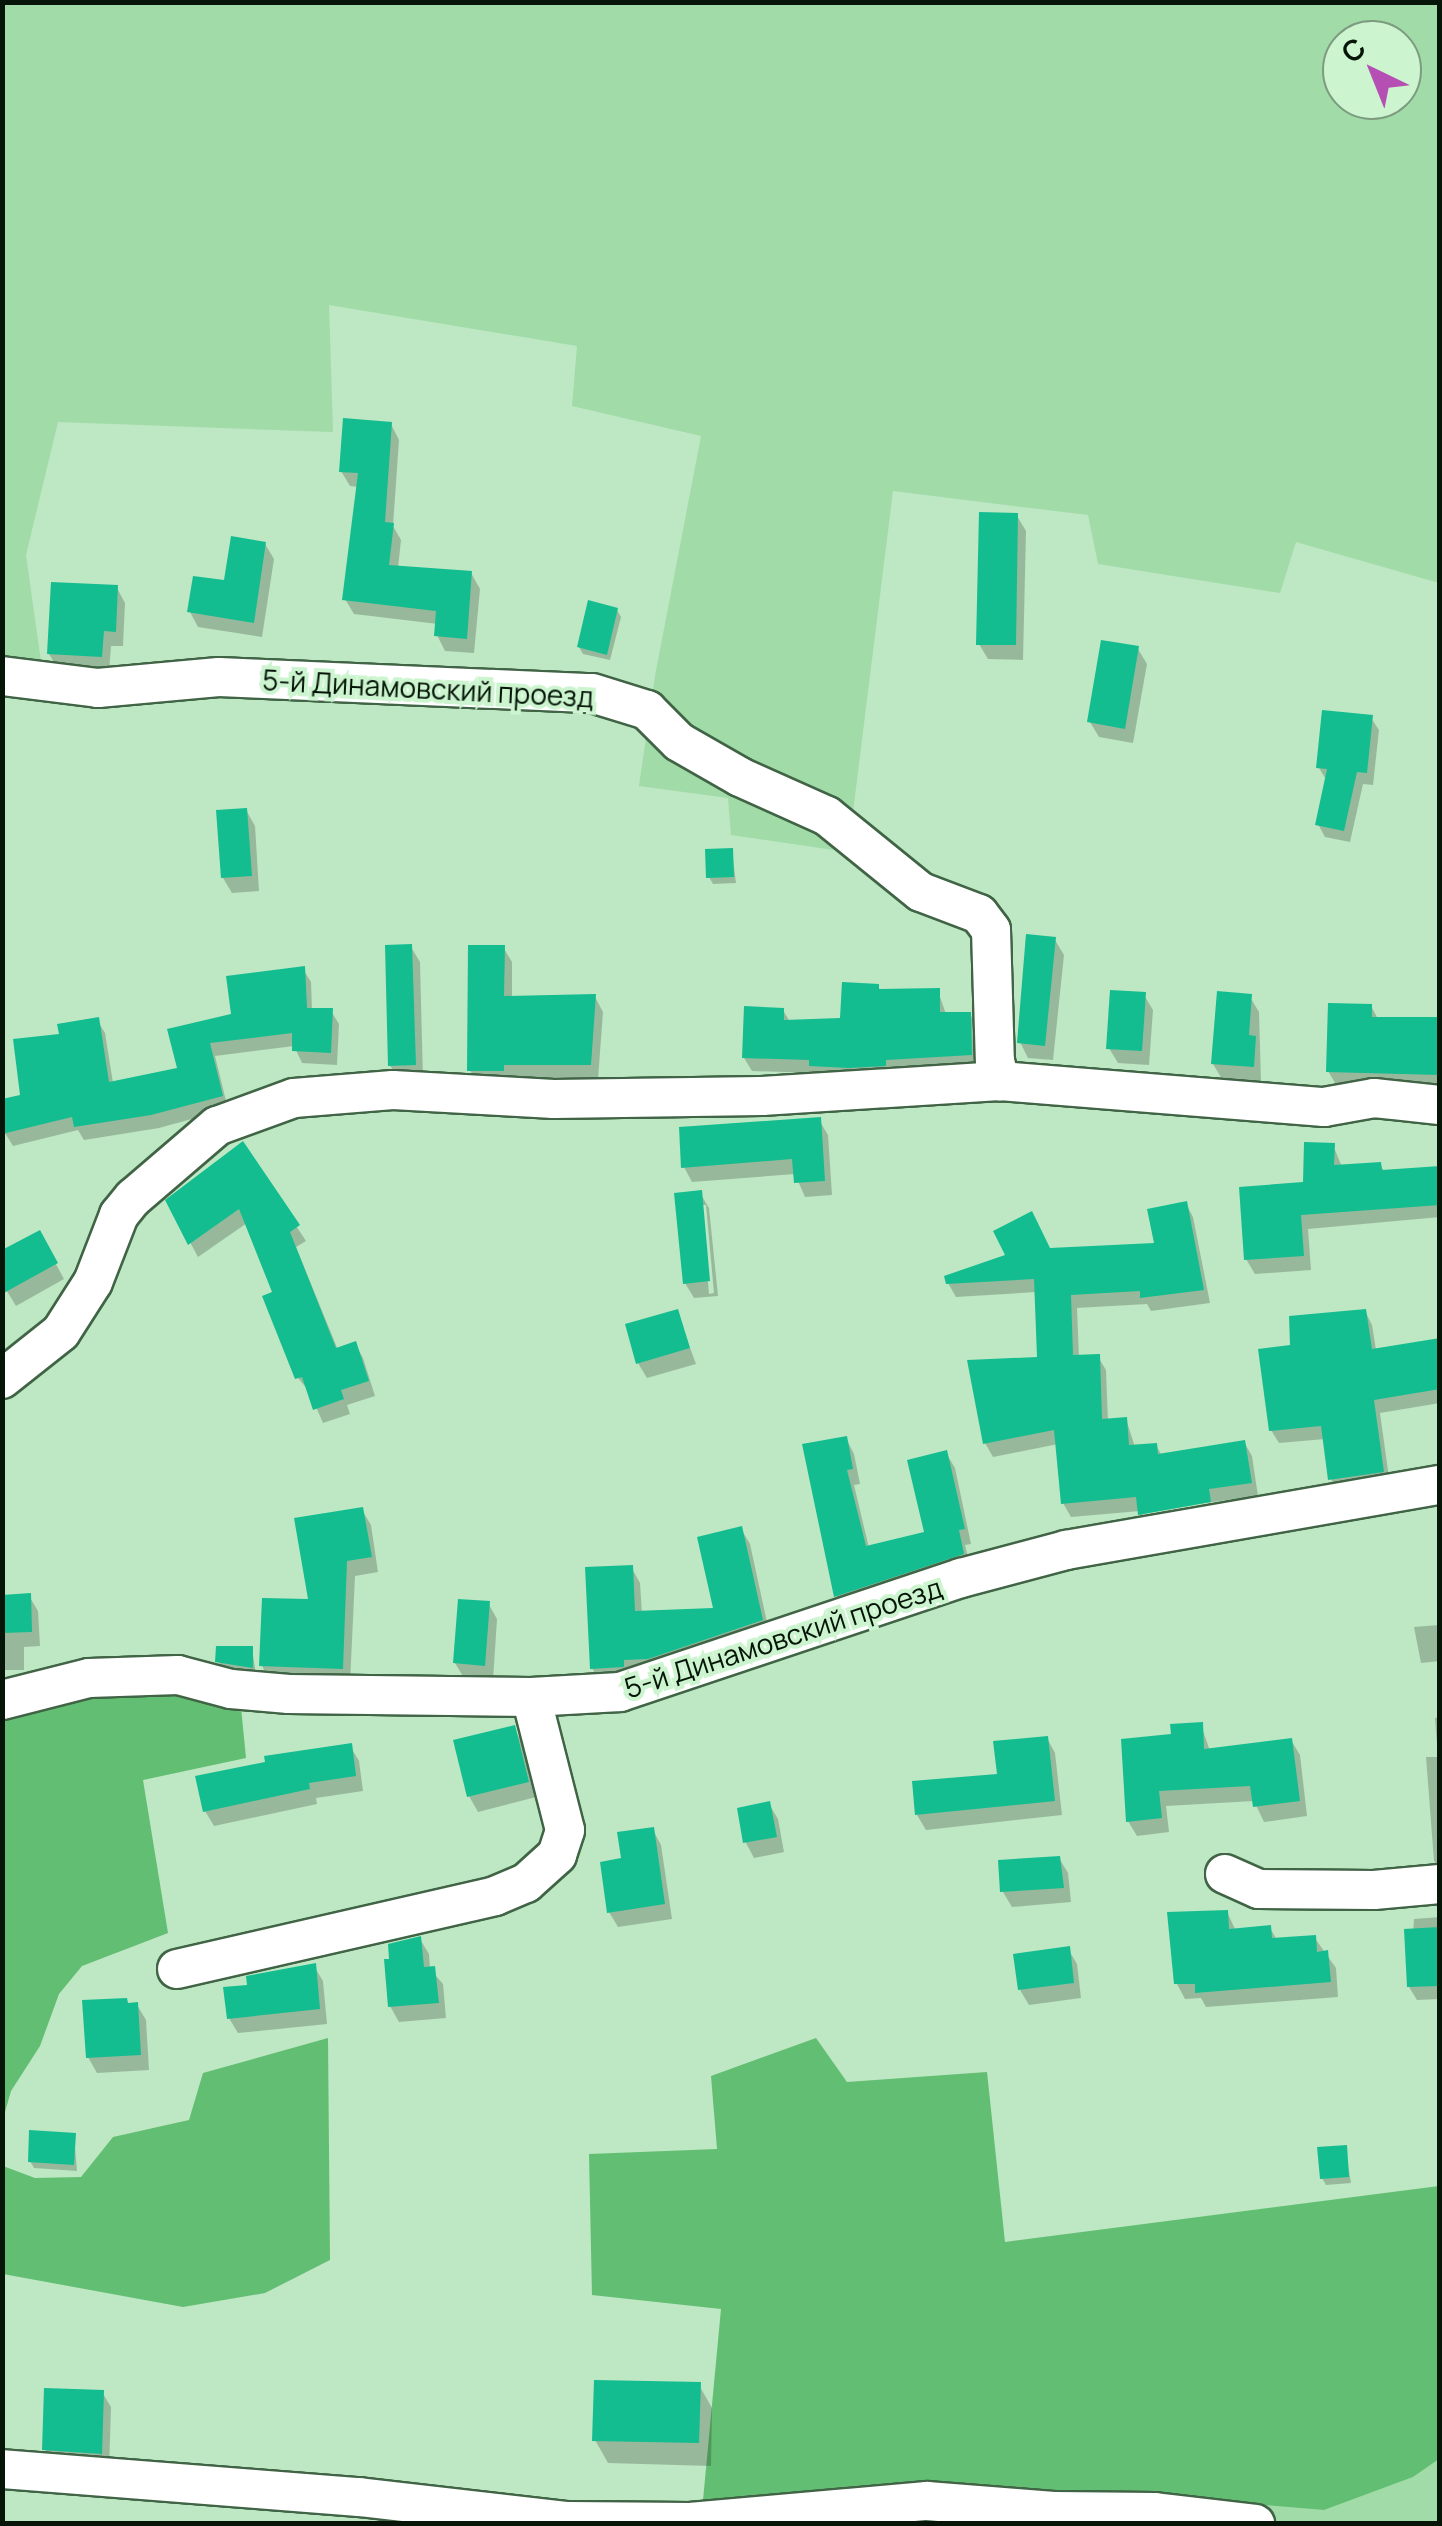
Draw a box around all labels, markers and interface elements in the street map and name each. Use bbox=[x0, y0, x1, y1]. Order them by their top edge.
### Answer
north arrow bbox=[1322, 20, 1422, 120]
text: С bbox=[1332, 29, 1373, 70]
street label: 5-й Динамовский проезд bbox=[261, 663, 595, 713]
street label: 5-й Динамовский проезд bbox=[620, 1570, 946, 1704]

